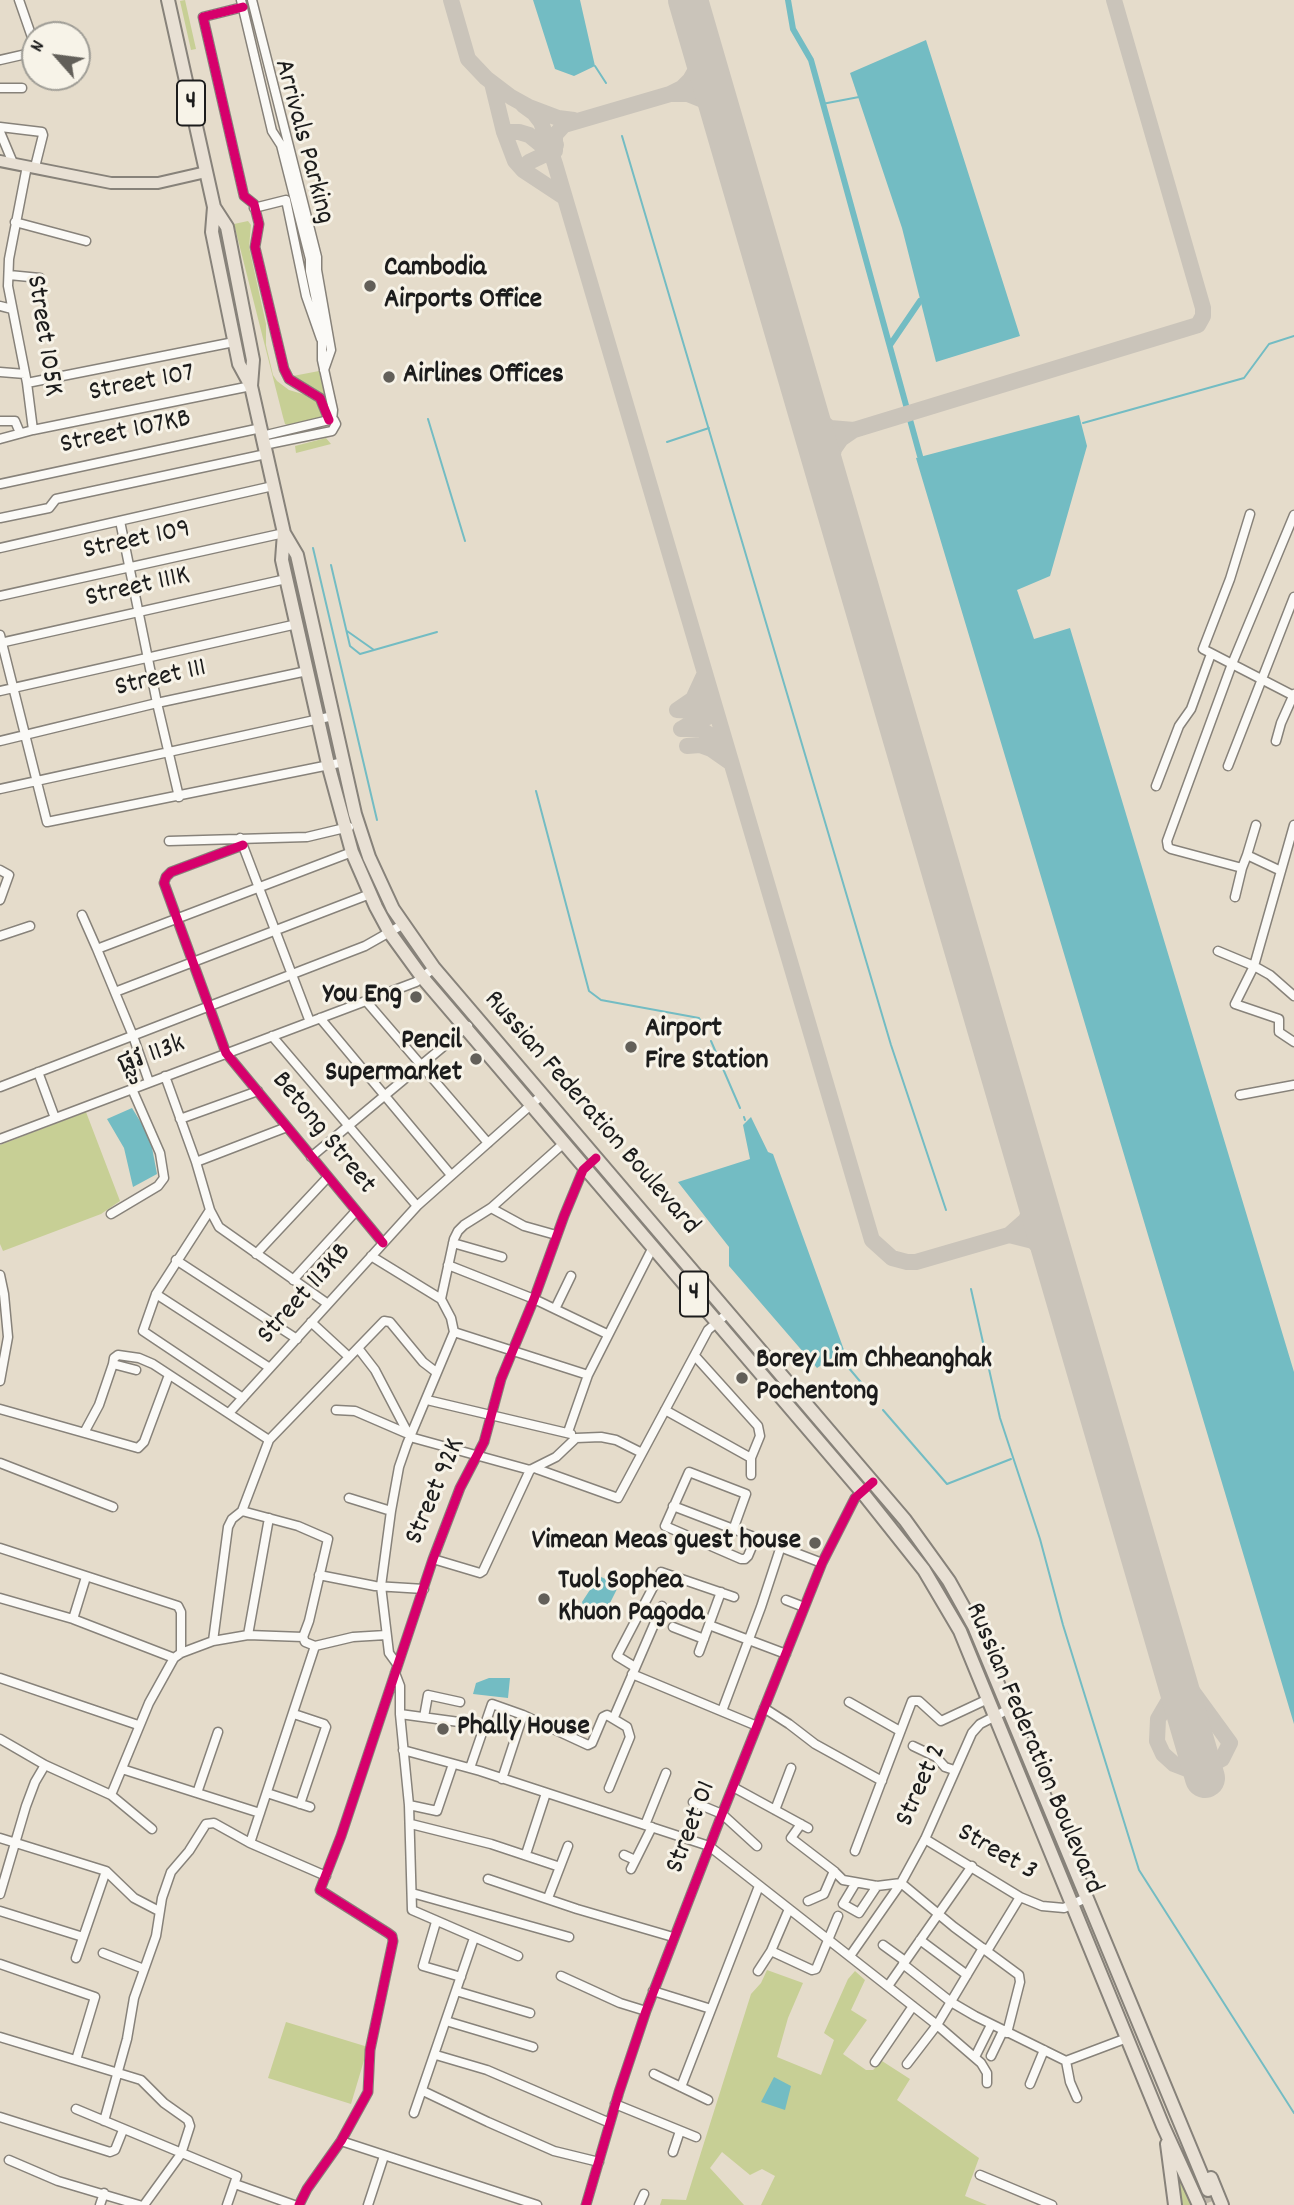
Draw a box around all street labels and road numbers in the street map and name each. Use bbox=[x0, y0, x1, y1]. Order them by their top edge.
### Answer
street label: Arrivals Parking bbox=[264, 56, 340, 228]
road number: 4 bbox=[177, 80, 205, 125]
street label: Street 105K bbox=[16, 273, 68, 399]
street label: Street 107 bbox=[86, 358, 198, 412]
street label: Street 107KB bbox=[58, 404, 194, 464]
street label: Street 109 bbox=[80, 514, 194, 570]
street label: Street 111K bbox=[83, 561, 193, 617]
street label: Street 111 bbox=[112, 653, 210, 707]
street label: Russian Federation Boulevard bbox=[475, 985, 705, 1243]
street label: ផ្លូវ 113k bbox=[114, 1029, 190, 1085]
street label: Betong Street bbox=[262, 1066, 382, 1202]
street label: Street 113KB bbox=[252, 1237, 360, 1353]
road number: 4 bbox=[680, 1272, 708, 1316]
street label: Street 92K bbox=[400, 1434, 474, 1550]
street label: Russian Federation Boulevard bbox=[955, 1598, 1109, 1900]
street label: Street 2 bbox=[890, 1740, 956, 1832]
street label: Street 01 bbox=[660, 1777, 726, 1879]
street label: Street 3 bbox=[950, 1818, 1042, 1890]

